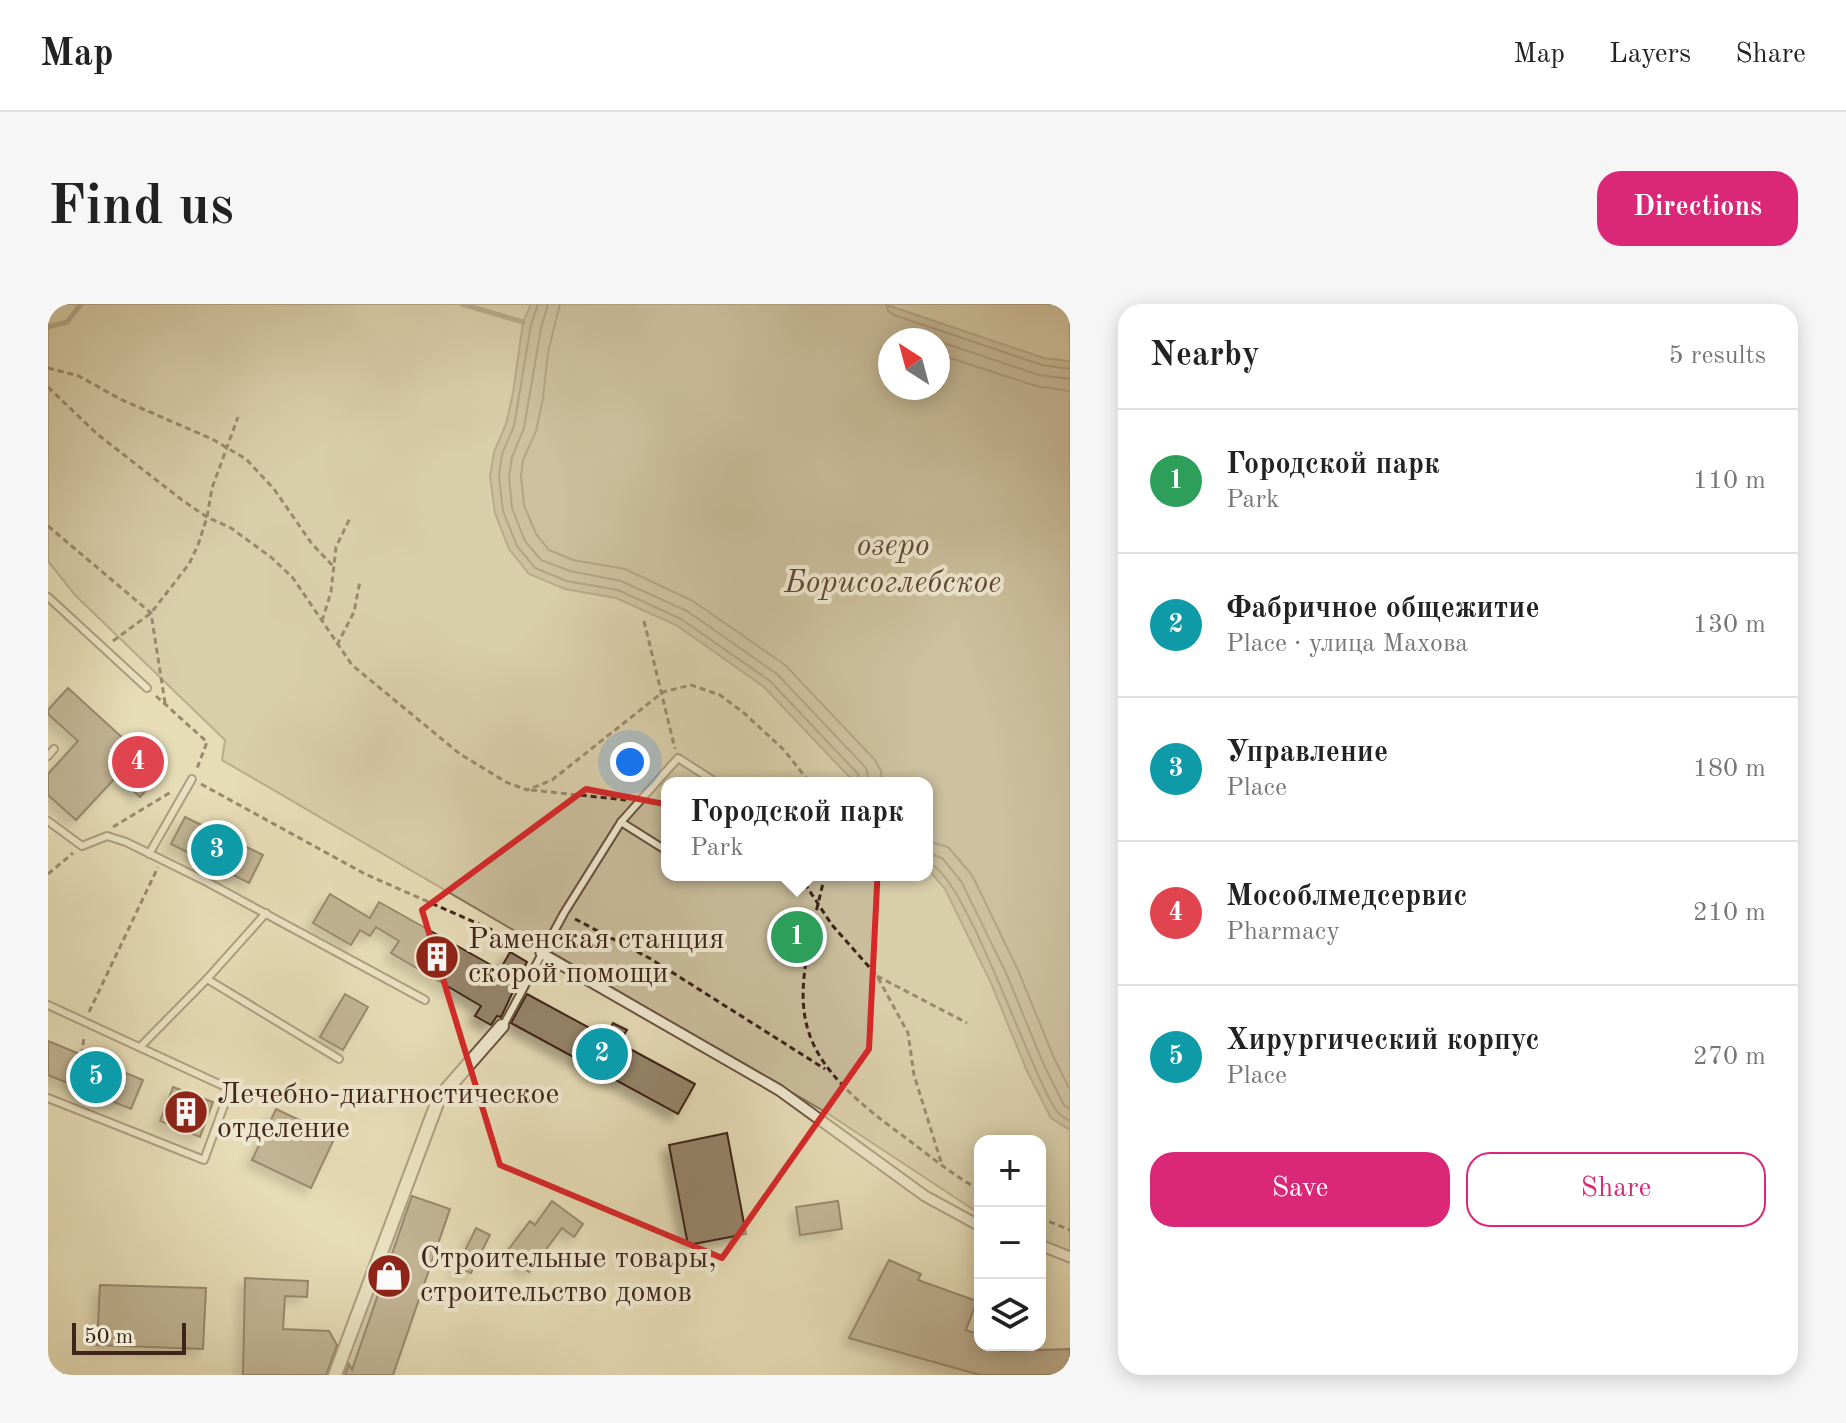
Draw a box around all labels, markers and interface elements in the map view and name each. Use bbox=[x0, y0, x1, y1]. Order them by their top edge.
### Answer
text: Map bbox=[40, 36, 114, 74]
text: Map bbox=[1513, 41, 1565, 69]
text: Layers bbox=[1609, 41, 1691, 69]
text: Share bbox=[1735, 41, 1806, 69]
button: Directions bbox=[1597, 171, 1798, 246]
text: Find us bbox=[48, 180, 234, 236]
north arrow bbox=[878, 328, 950, 400]
text: Nearby bbox=[1150, 339, 1260, 373]
text: 5 results bbox=[1668, 343, 1766, 369]
text: Городской парк bbox=[1226, 450, 1440, 480]
text: 1 bbox=[1168, 468, 1184, 494]
text: 110 m bbox=[1693, 468, 1766, 494]
text: Park bbox=[1226, 487, 1280, 513]
water label: озеро Борисоглебское bbox=[784, 531, 1001, 600]
text: Фабричное общежитие bbox=[1226, 594, 1540, 624]
text: 2 bbox=[1168, 612, 1184, 638]
text: 130 m bbox=[1693, 612, 1766, 638]
text: Place · улица Махова bbox=[1226, 631, 1468, 657]
pin: 4 bbox=[112, 732, 164, 792]
text: Управление bbox=[1226, 738, 1388, 768]
your location bbox=[610, 742, 650, 782]
text: 3 bbox=[1168, 756, 1184, 782]
text: 180 m bbox=[1693, 756, 1766, 782]
text: Place bbox=[1226, 775, 1287, 801]
popup bbox=[661, 777, 933, 881]
text: Городской парк bbox=[690, 798, 904, 828]
pin: 3 bbox=[191, 820, 243, 880]
text: Park bbox=[690, 835, 744, 861]
text: Мособлмедсервис bbox=[1226, 882, 1468, 912]
text: 4 bbox=[1168, 900, 1184, 926]
text: 210 m bbox=[1693, 900, 1766, 926]
pin: 1 bbox=[771, 907, 823, 967]
text: Pharmacy bbox=[1226, 919, 1340, 945]
place label: Раменская станция скорой помощи bbox=[468, 925, 724, 989]
building icon: Раменская станция скорой помощи bbox=[413, 933, 461, 981]
pin: 2 bbox=[576, 1024, 628, 1084]
text: Хирургический корпус bbox=[1226, 1026, 1540, 1056]
text: 5 bbox=[1168, 1044, 1184, 1070]
text: 270 m bbox=[1693, 1044, 1766, 1070]
pin: 5 bbox=[70, 1047, 122, 1107]
text: Place bbox=[1226, 1063, 1287, 1089]
place label: Лечебно-диагностическое отделение bbox=[217, 1080, 559, 1144]
building icon: Лечебно-диагностическое отделение bbox=[162, 1088, 210, 1136]
map controls bbox=[974, 1135, 1046, 1351]
button: + bbox=[974, 1135, 1046, 1207]
button: Save bbox=[1150, 1152, 1450, 1227]
button: Share bbox=[1466, 1152, 1766, 1227]
button: − bbox=[974, 1207, 1046, 1279]
place label: Строительные товары, строительство домов bbox=[420, 1244, 717, 1308]
shop icon: Строительные товары, строительство домов bbox=[365, 1252, 413, 1300]
button: layers bbox=[974, 1279, 1046, 1351]
scale bar bbox=[72, 1319, 186, 1355]
text: 50 m bbox=[84, 1326, 133, 1348]

